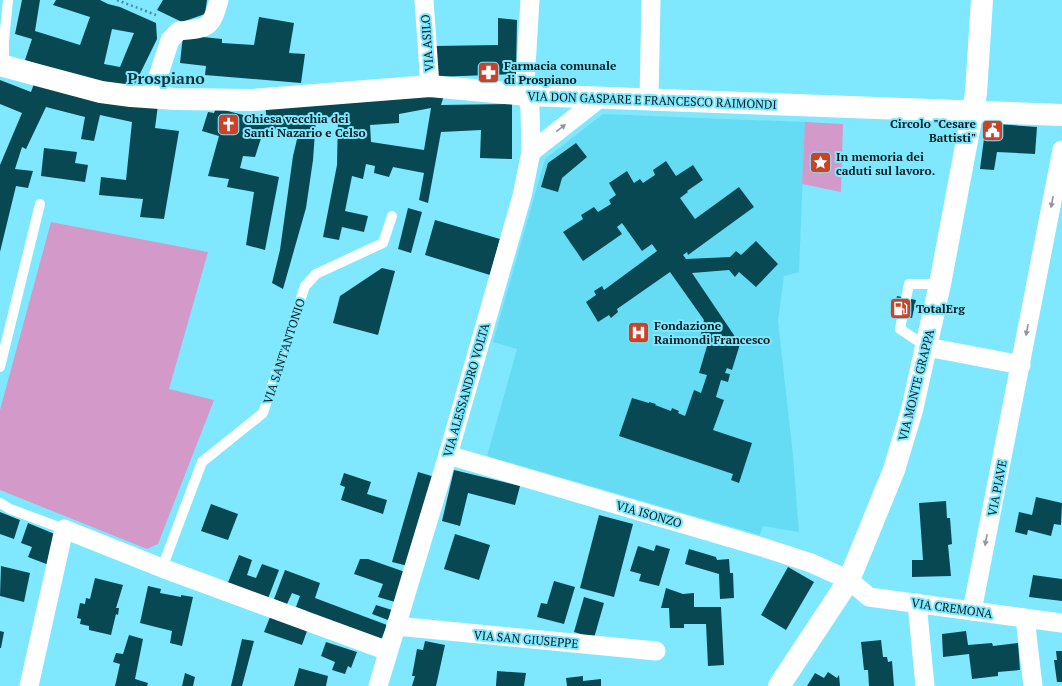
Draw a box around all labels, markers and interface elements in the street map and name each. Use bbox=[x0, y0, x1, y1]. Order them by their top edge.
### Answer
street label: VIA ASILO bbox=[418, 14, 436, 72]
place label: Farmacia comunale di Prospiano bbox=[504, 58, 617, 87]
pharmacy icon: Farmacia comunale di Prospiano bbox=[476, 59, 502, 85]
district label: Prospiano bbox=[127, 67, 205, 89]
street label: VIA DON GASPARE E FRANCESCO RAIMONDI bbox=[527, 88, 777, 112]
place label: Chiesa vecchia dei Santi Nazario e Celso bbox=[244, 111, 366, 140]
church icon: Chiesa vecchia dei Santi Nazario e Celso bbox=[215, 112, 241, 138]
place label: Circolo "Cesare Battisti" bbox=[890, 116, 977, 145]
public building icon: Circolo "Cesare Battisti" bbox=[979, 117, 1005, 143]
one-way arrow bbox=[556, 124, 567, 132]
place label: In memoria dei caduti sul lavoro. bbox=[836, 149, 935, 178]
place icon: In memoria dei caduti sul lavoro. bbox=[807, 150, 833, 176]
one-way arrow bbox=[1049, 196, 1055, 209]
fuel station icon: TotalErg bbox=[887, 295, 913, 321]
street label: VIA SANT'ANTONIO bbox=[260, 296, 308, 406]
place label: TotalErg bbox=[916, 301, 965, 316]
place label: Fondazione Raimondi Francesco bbox=[654, 318, 770, 347]
hospital icon: Fondazione Raimondi Francesco bbox=[625, 319, 651, 345]
street label: VIA ALESSANDRO VOLTA bbox=[440, 321, 493, 459]
one-way arrow bbox=[1024, 324, 1030, 336]
street label: VIA MONTE GRAPPA bbox=[895, 327, 937, 442]
street label: VIA PIAVE bbox=[984, 459, 1010, 517]
street label: VIA ISONZO bbox=[614, 497, 684, 531]
one-way arrow bbox=[983, 534, 989, 546]
street label: VIA CREMONA bbox=[910, 595, 994, 621]
street label: VIA SAN GIUSEPPE bbox=[473, 627, 579, 651]

